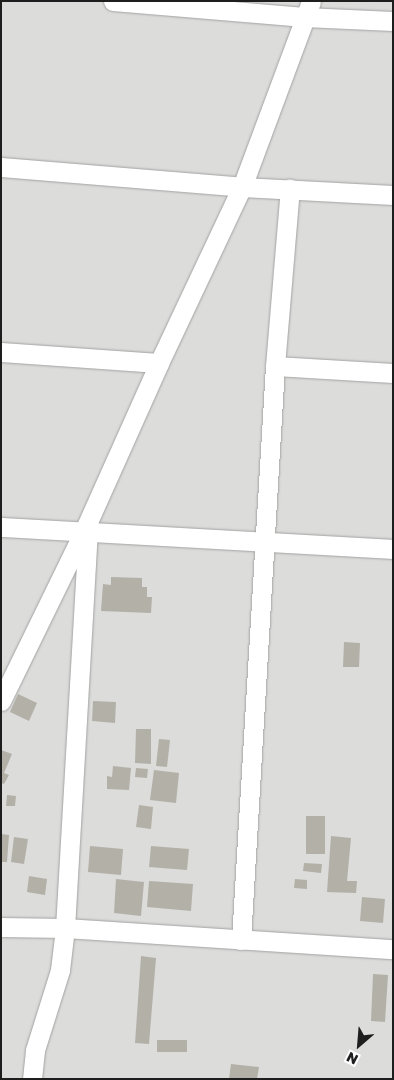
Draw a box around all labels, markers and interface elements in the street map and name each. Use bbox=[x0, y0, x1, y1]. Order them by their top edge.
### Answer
north arrow bbox=[334, 1020, 384, 1070]
text: N bbox=[343, 1049, 361, 1069]

